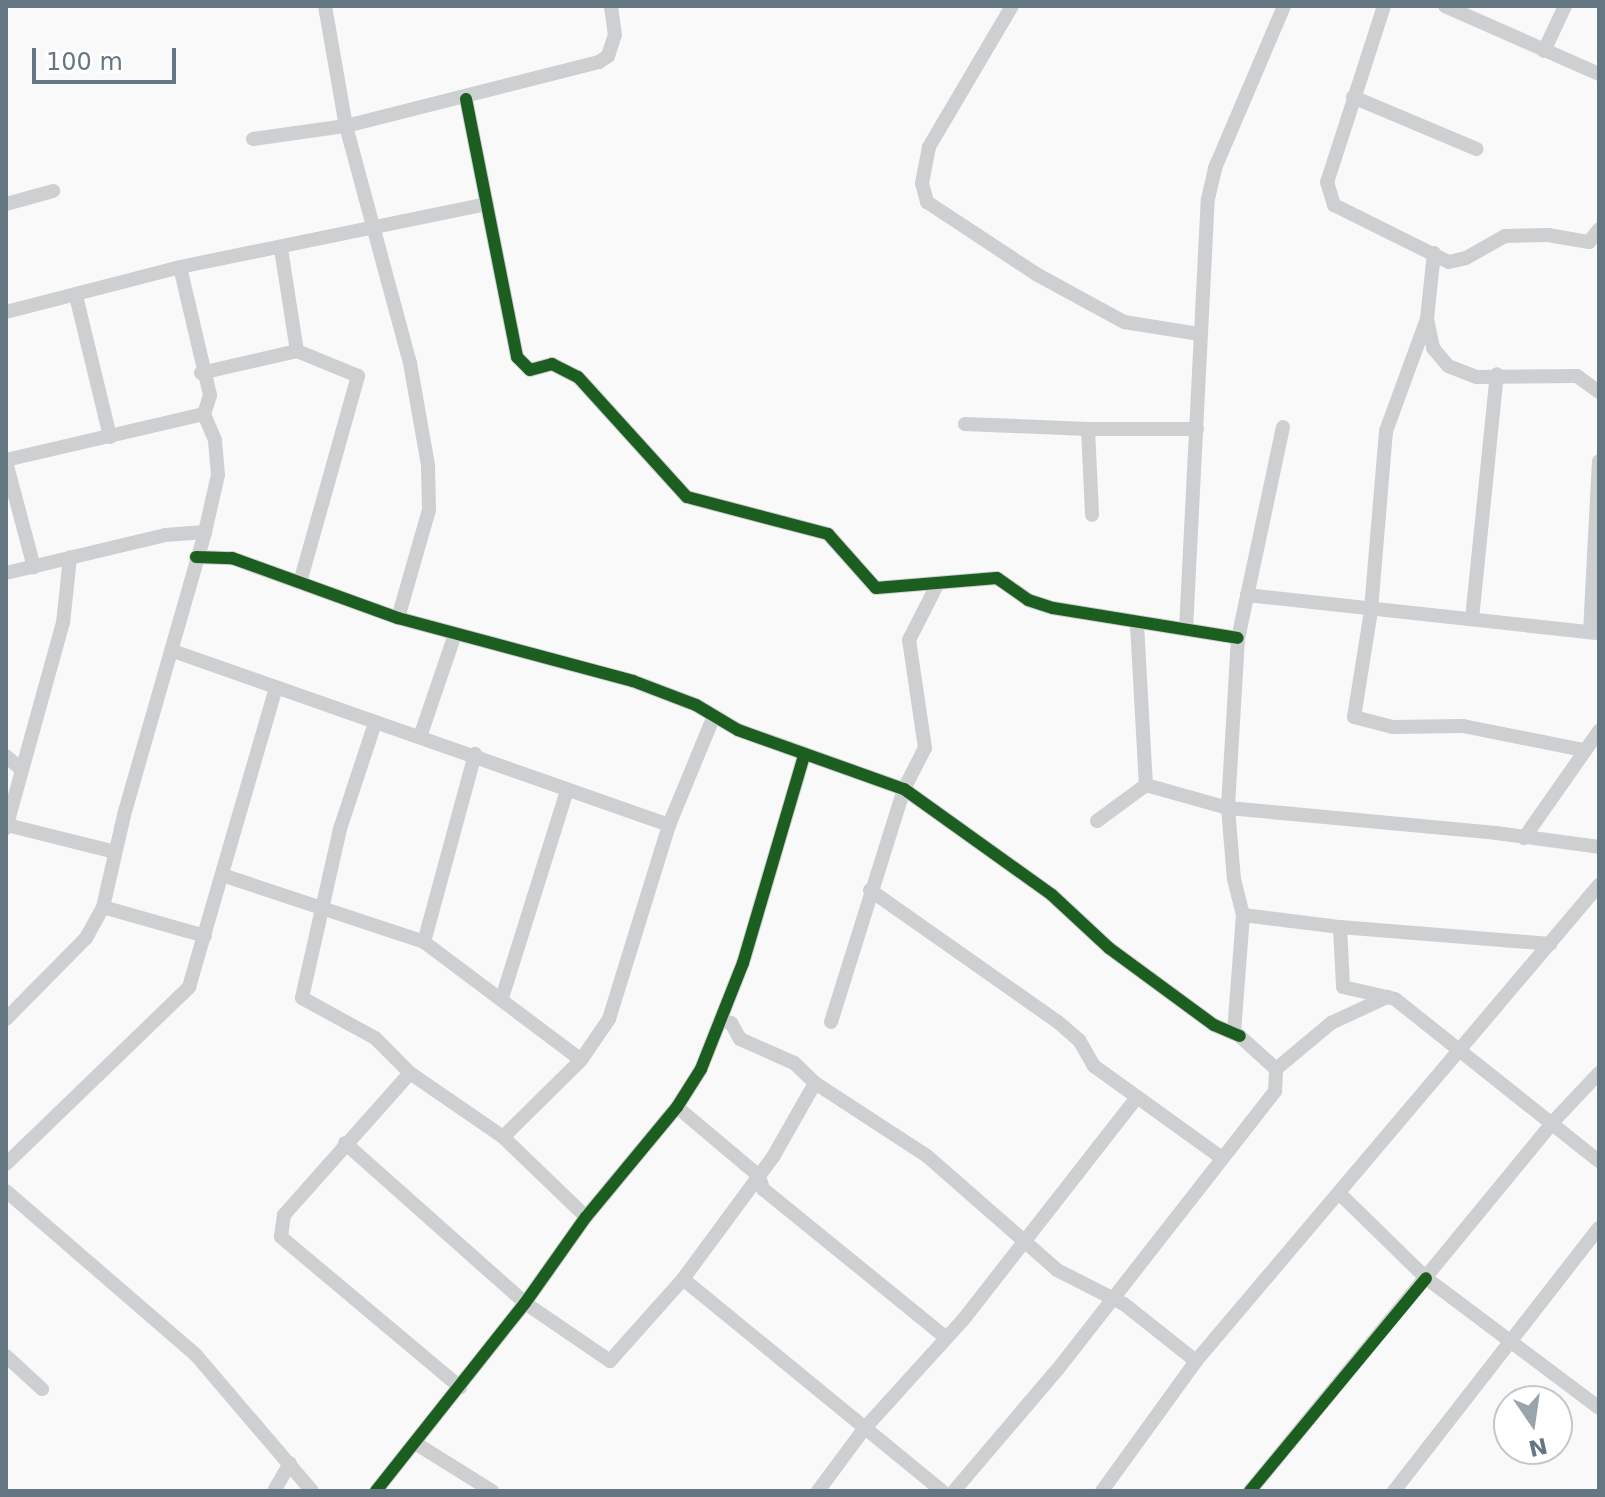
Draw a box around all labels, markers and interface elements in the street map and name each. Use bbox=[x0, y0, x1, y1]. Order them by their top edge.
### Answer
scale bar bbox=[36, 32, 180, 82]
text: 100 m bbox=[46, 48, 123, 76]
north arrow bbox=[1493, 1385, 1573, 1465]
text: N bbox=[1526, 1433, 1550, 1461]

